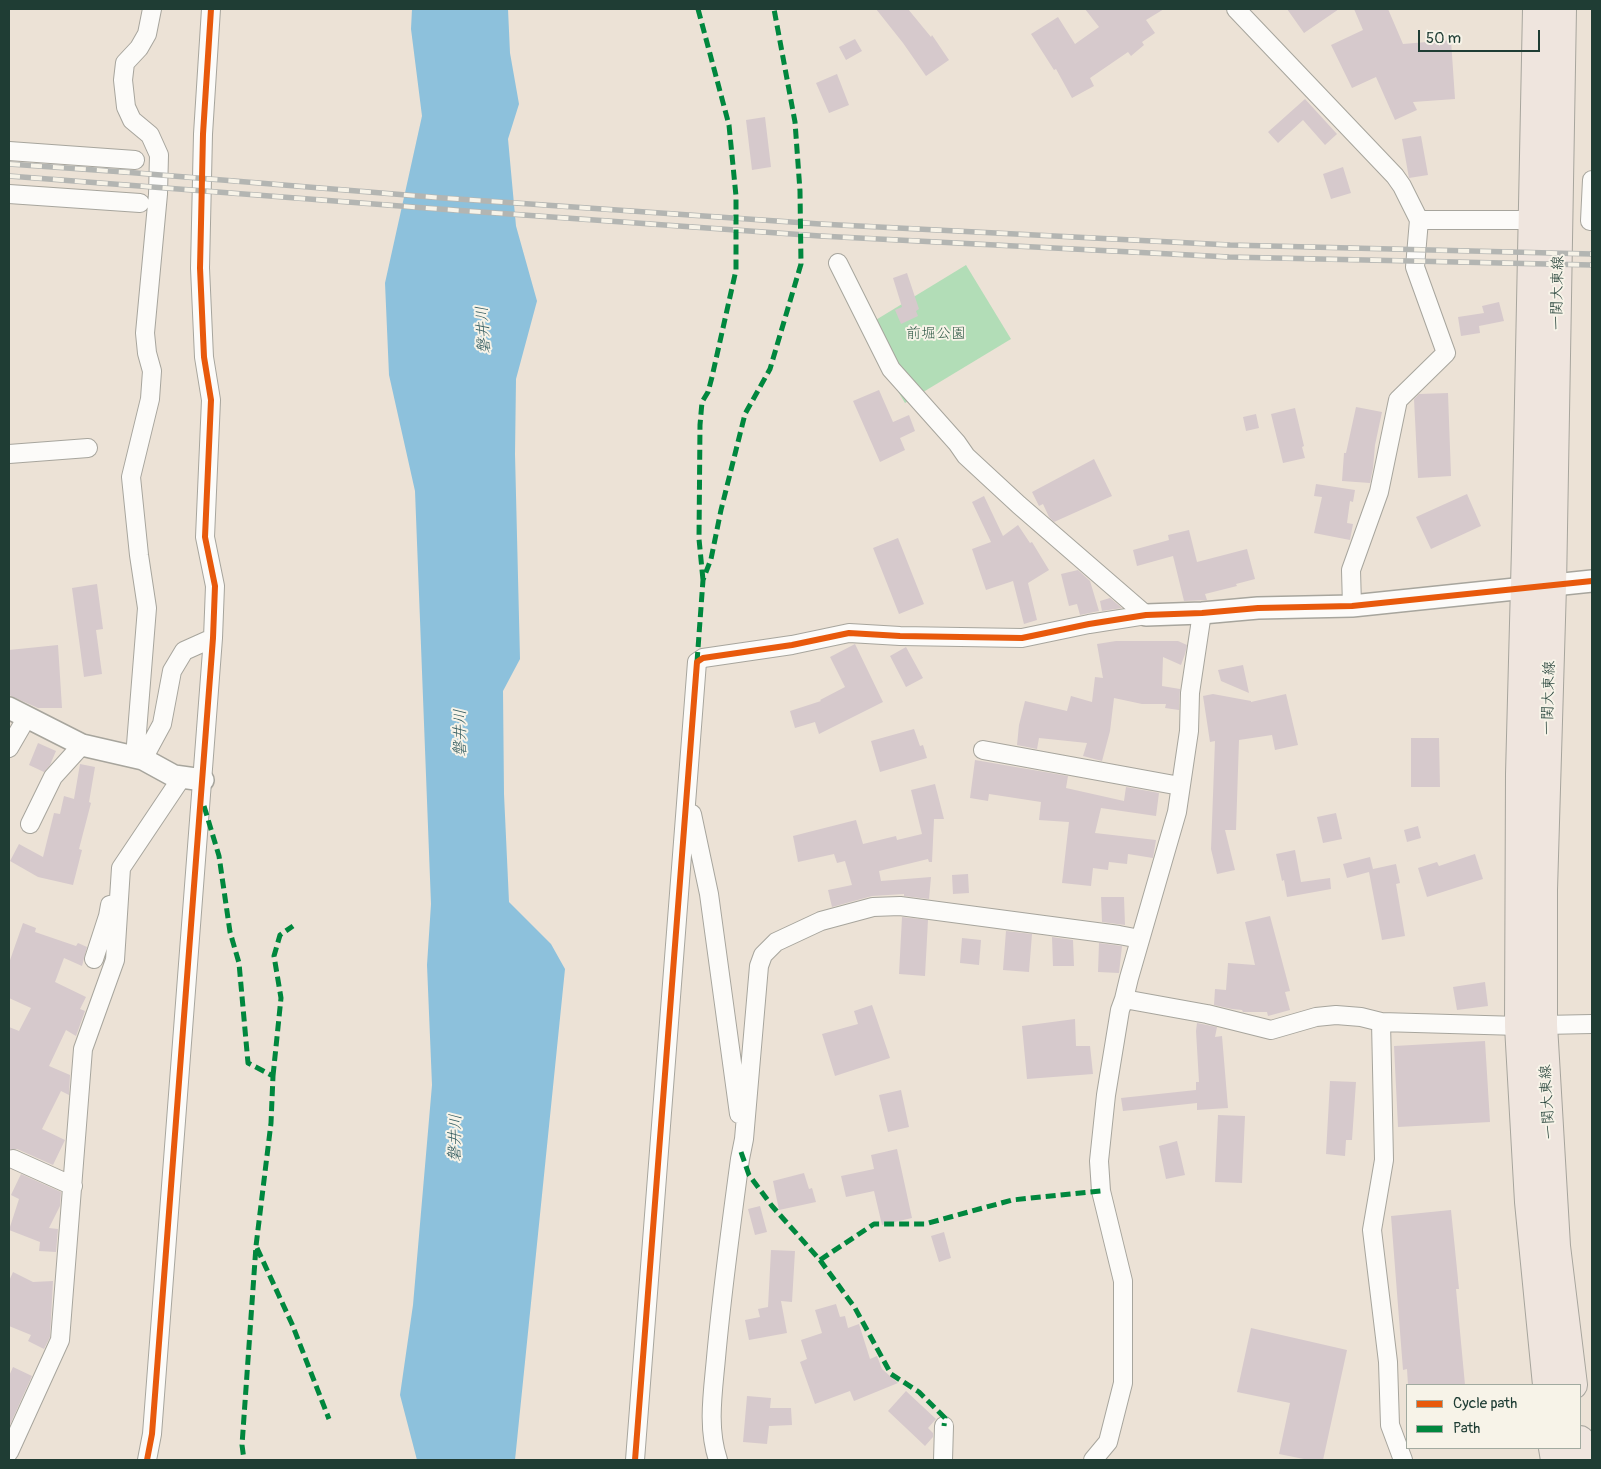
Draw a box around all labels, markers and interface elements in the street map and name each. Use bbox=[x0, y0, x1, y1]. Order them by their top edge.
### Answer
scale bar bbox=[1421, 20, 1544, 52]
text: 50 m bbox=[1426, 29, 1461, 48]
street label: 一関大東線 bbox=[1548, 255, 1568, 331]
water label: 磐井川 bbox=[473, 306, 495, 354]
park label: 前堀公園 bbox=[906, 325, 966, 343]
street label: 一関大東線 bbox=[1539, 660, 1559, 736]
water label: 磐井川 bbox=[451, 709, 471, 757]
street label: 一関大東線 bbox=[1537, 1064, 1559, 1140]
water label: 磐井川 bbox=[446, 1114, 466, 1162]
legend bbox=[1406, 1384, 1581, 1449]
text: Cycle path bbox=[1453, 1394, 1517, 1413]
text: Path bbox=[1453, 1419, 1480, 1438]

